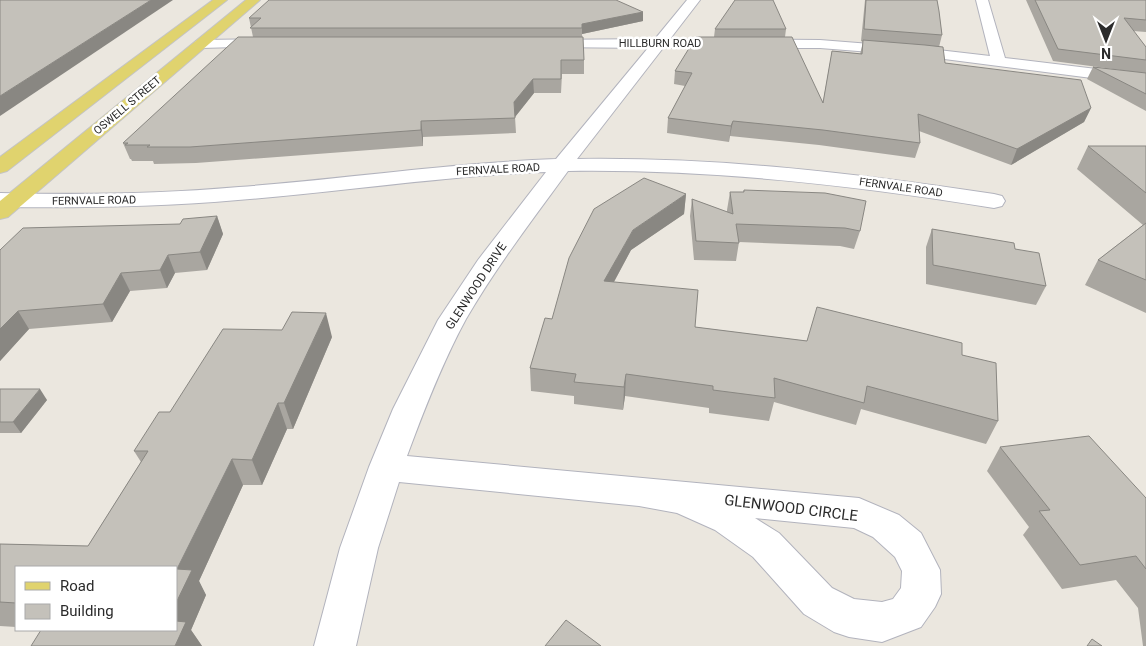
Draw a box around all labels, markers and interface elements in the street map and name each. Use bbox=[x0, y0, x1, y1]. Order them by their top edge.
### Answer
north arrow bbox=[1081, 15, 1131, 65]
street label: HILLBURN ROAD bbox=[619, 37, 701, 50]
text: N bbox=[1101, 45, 1111, 61]
street label: OSWELL STREET bbox=[91, 73, 164, 137]
street label: FERNVALE ROAD bbox=[456, 161, 540, 178]
street label: FERNVALE ROAD bbox=[858, 175, 944, 200]
street label: FERNVALE ROAD bbox=[52, 193, 136, 208]
street label: GLENWOOD DRIVE bbox=[443, 240, 509, 332]
street label: GLENWOOD CIRCLE bbox=[723, 491, 859, 525]
legend bbox=[15, 566, 178, 631]
text: Road bbox=[60, 577, 94, 595]
text: Building bbox=[60, 602, 114, 620]

